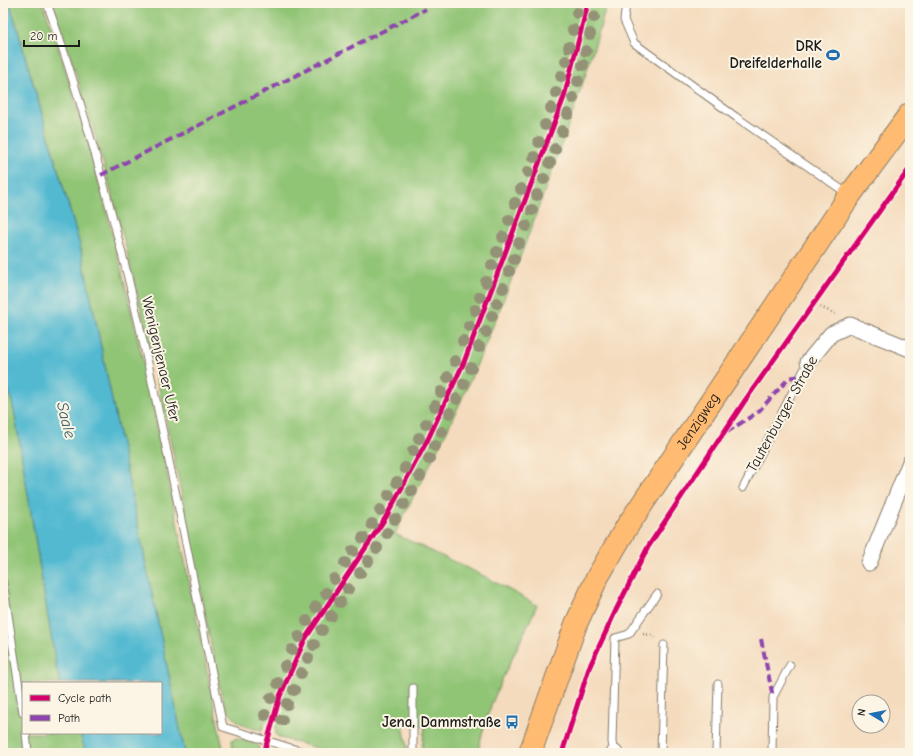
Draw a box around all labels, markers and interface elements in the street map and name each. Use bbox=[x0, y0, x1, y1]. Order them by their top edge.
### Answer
scale bar bbox=[24, 22, 79, 48]
text: 20 m bbox=[30, 29, 58, 43]
place label: DRK Dreifelderhalle bbox=[729, 37, 823, 72]
sports icon: DRK Dreifelderhalle bbox=[825, 47, 841, 63]
street label: Wenigenjenaer Ufer bbox=[138, 294, 184, 424]
street label: Tautenburger Straße bbox=[742, 352, 822, 475]
street label: Jenzigweg bbox=[672, 389, 723, 453]
water label: Saale bbox=[53, 400, 79, 440]
legend bbox=[22, 682, 162, 734]
text: Cycle path bbox=[58, 691, 111, 705]
north arrow bbox=[851, 694, 891, 734]
text: N bbox=[855, 708, 869, 717]
text: Path bbox=[58, 711, 80, 725]
place label: Jena, Dammstraße bbox=[382, 713, 501, 731]
bus stop icon: Jena, Dammstraße bbox=[504, 714, 520, 730]

